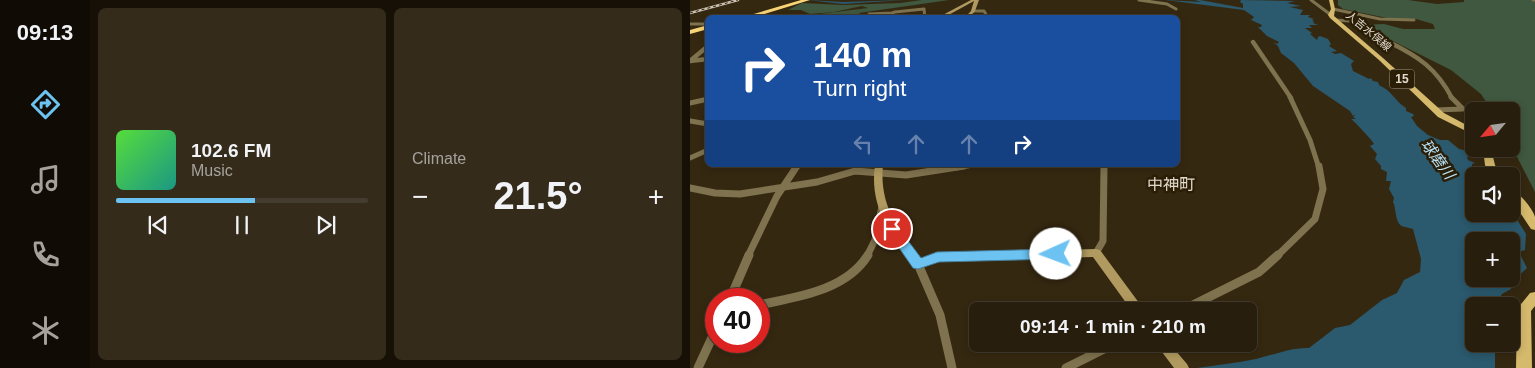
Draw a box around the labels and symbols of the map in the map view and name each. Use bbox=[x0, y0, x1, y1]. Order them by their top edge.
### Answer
street label: 人吉水俣線 bbox=[1344, 9, 1394, 53]
road number: 15 bbox=[1390, 70, 1414, 88]
north arrow bbox=[1465, 102, 1520, 158]
water label: 球磨川 bbox=[1418, 136, 1459, 184]
district label: 中神町 bbox=[1147, 176, 1195, 193]
pin bbox=[871, 208, 913, 250]
position arrow bbox=[1029, 227, 1081, 279]
speed limit sign: 40 bbox=[705, 288, 770, 353]

